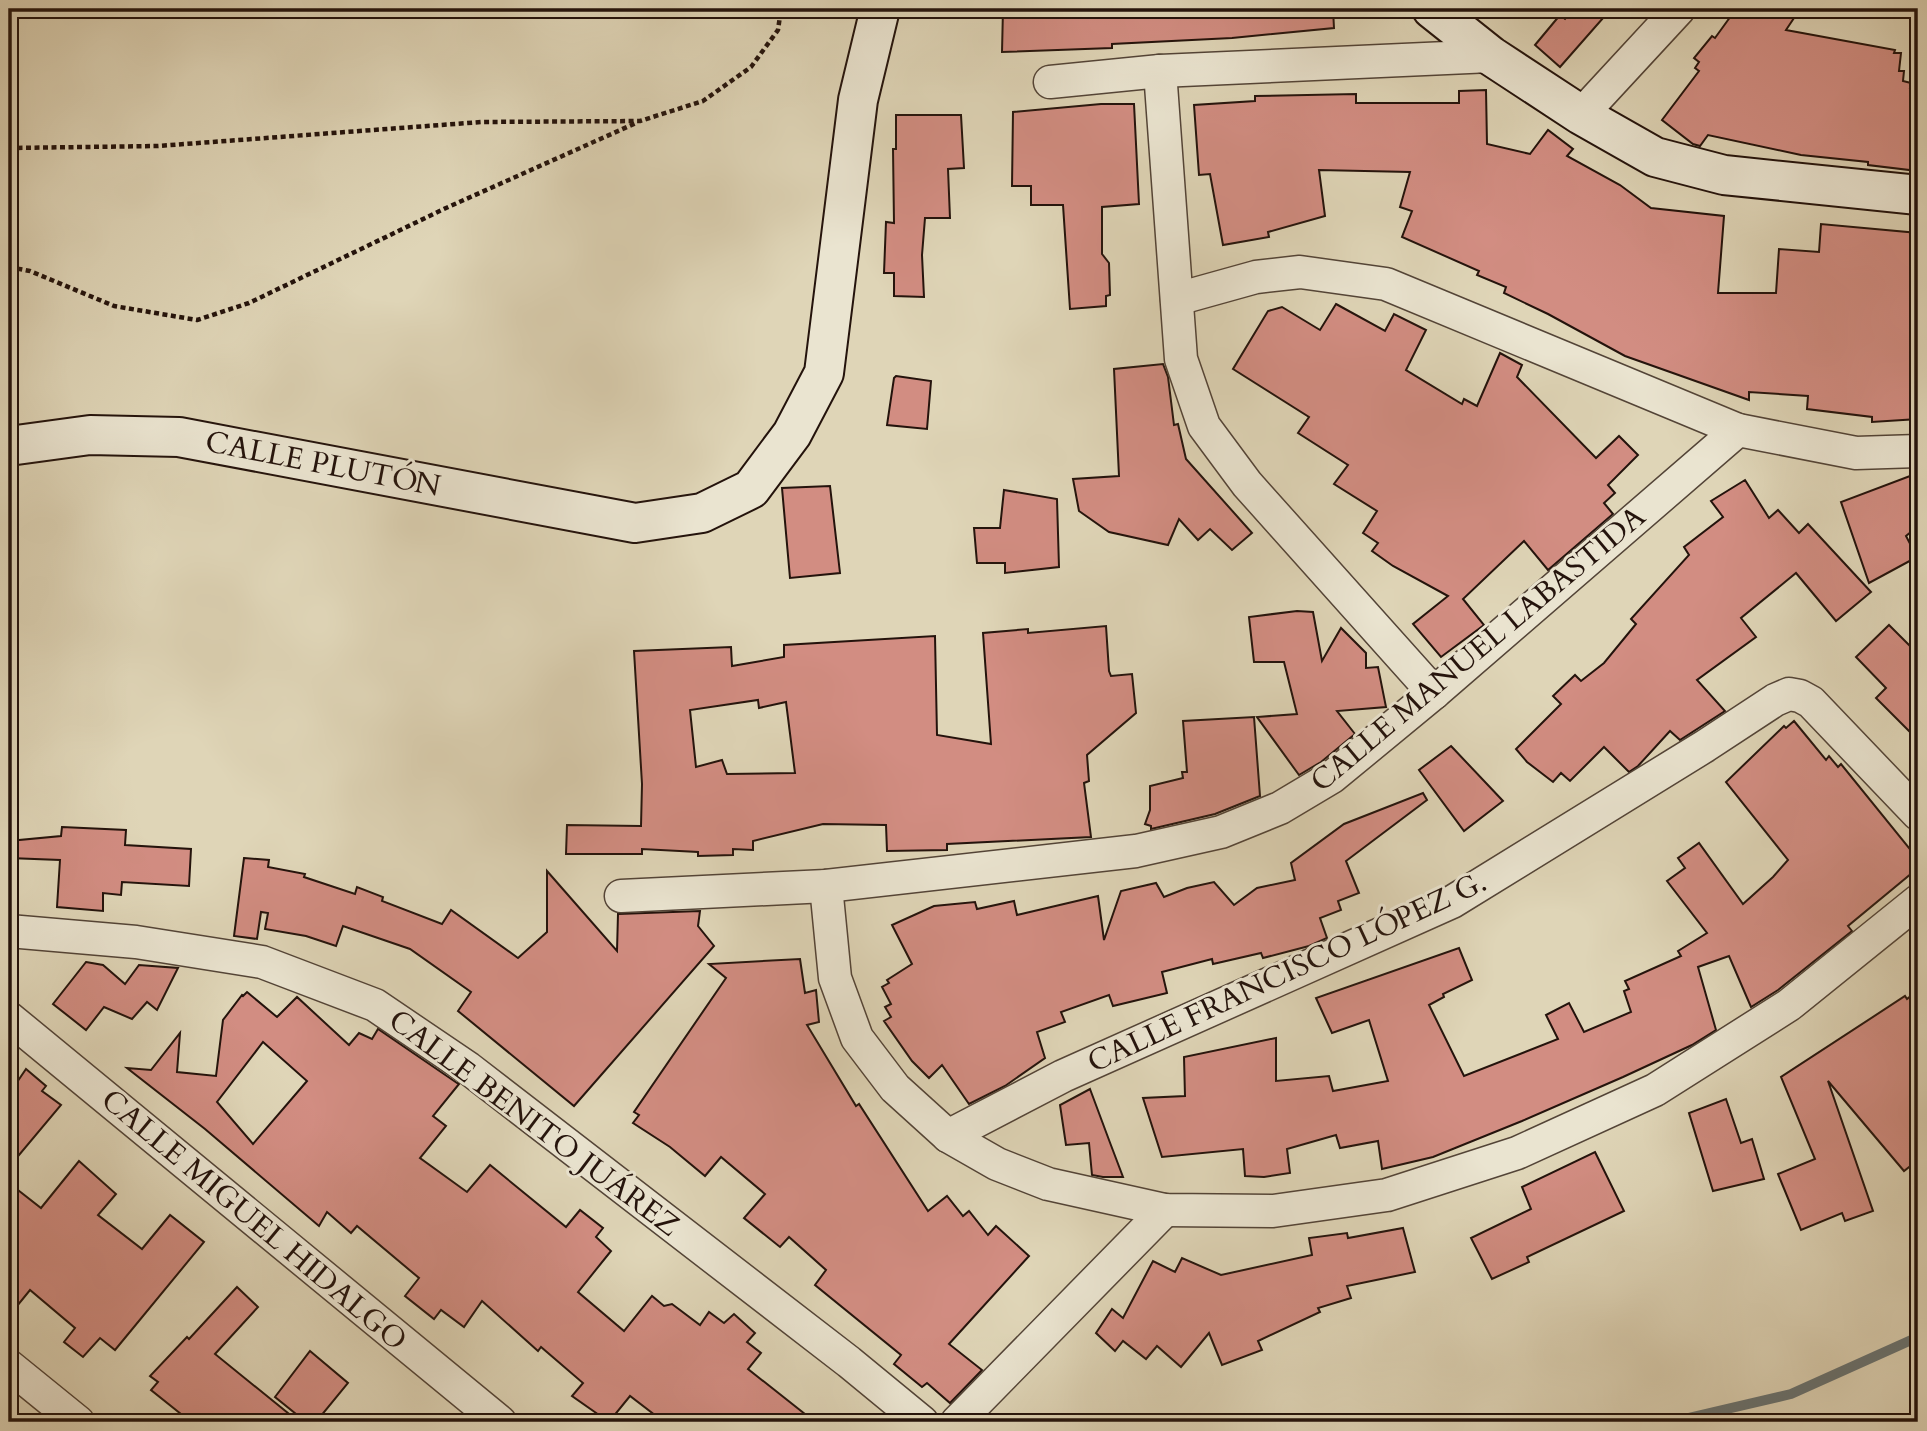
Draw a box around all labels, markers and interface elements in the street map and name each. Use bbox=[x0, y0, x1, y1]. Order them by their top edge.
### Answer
street label: CALLE PLUTÓN bbox=[202, 421, 444, 507]
street label: CALLE MANUEL LABASTIDA bbox=[1302, 496, 1655, 802]
street label: CALLE FRANCISCO LÓPEZ G. bbox=[1081, 861, 1493, 1083]
street label: CALLE BENITO JUÁREZ bbox=[380, 1000, 688, 1246]
street label: CALLE MIGUEL HIDALGO bbox=[92, 1080, 416, 1360]

